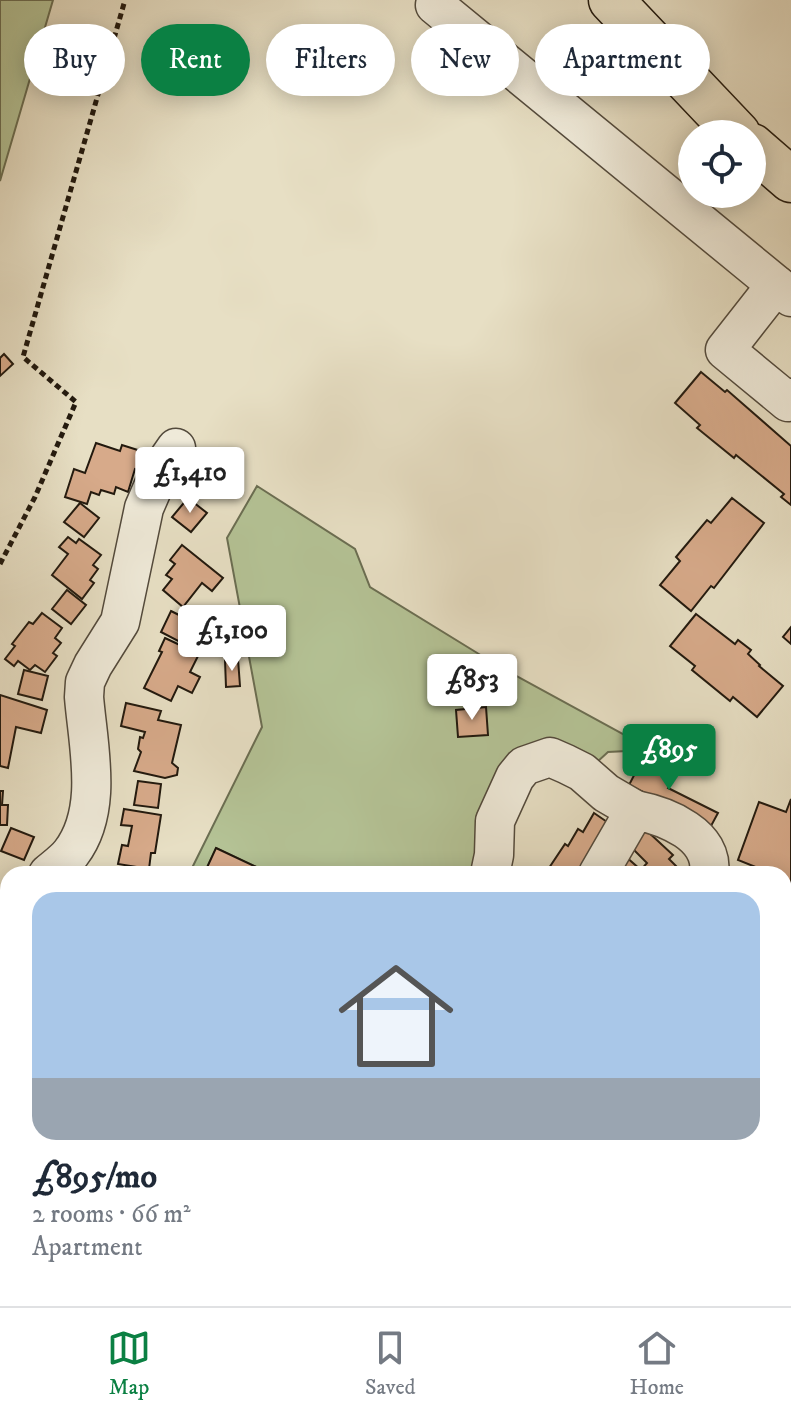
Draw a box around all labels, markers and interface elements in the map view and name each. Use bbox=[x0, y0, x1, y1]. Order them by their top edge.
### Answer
chip: Buy bbox=[24, 24, 125, 96]
chip: Rent bbox=[141, 24, 250, 96]
chip: Filters bbox=[266, 24, 395, 96]
chip: New bbox=[411, 24, 519, 96]
chip: Apartment bbox=[535, 24, 710, 96]
map controls bbox=[678, 120, 766, 208]
button: locate bbox=[678, 120, 766, 208]
pin: £1,410 bbox=[125, 447, 255, 515]
text: £1,410 bbox=[153, 456, 227, 489]
pin: £1,100 bbox=[167, 605, 297, 673]
text: £1,100 bbox=[196, 614, 268, 647]
pin: £853 bbox=[425, 654, 519, 722]
text: £853 bbox=[445, 663, 499, 696]
pin: £895 bbox=[622, 724, 716, 792]
text: £895 bbox=[641, 733, 697, 766]
icon: home bbox=[324, 944, 468, 1088]
text: £895/mo bbox=[32, 1156, 157, 1198]
text: 2 rooms · 66 m² bbox=[32, 1198, 191, 1231]
text: Apartment bbox=[32, 1231, 143, 1264]
tab: Map bbox=[107, 1326, 151, 1401]
tab: Saved bbox=[365, 1326, 416, 1401]
tab: Home bbox=[630, 1326, 684, 1401]

